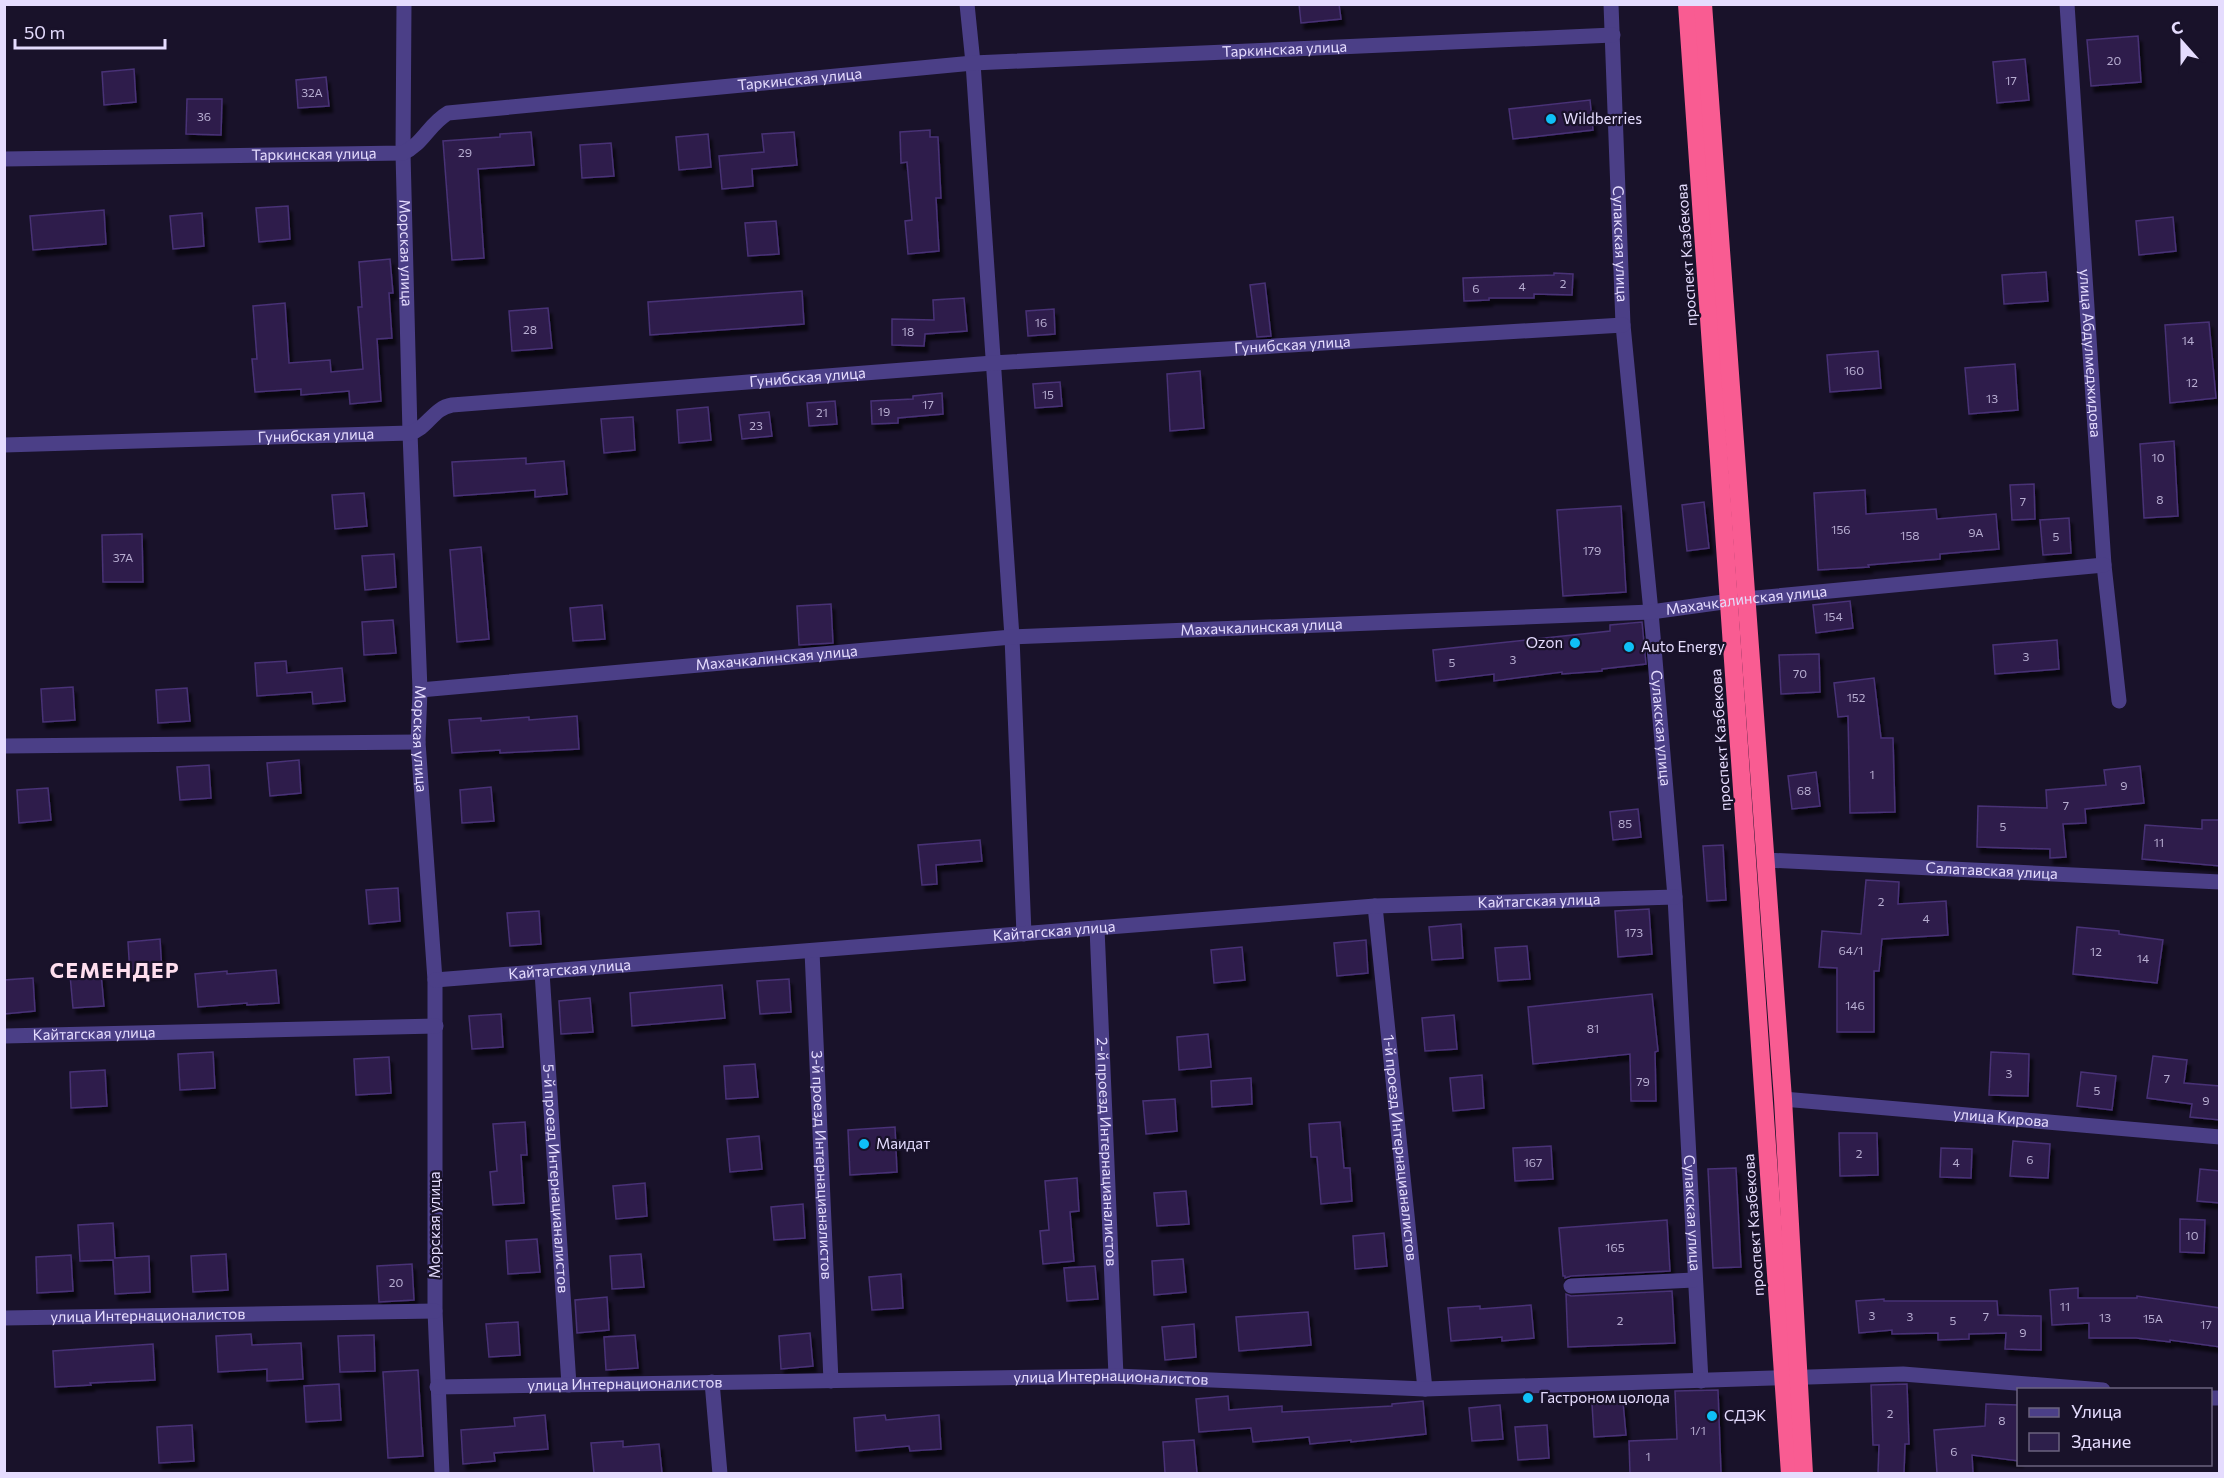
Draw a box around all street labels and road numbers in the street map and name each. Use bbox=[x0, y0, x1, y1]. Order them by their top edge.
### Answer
street label: Таркинская улица bbox=[1222, 37, 1347, 60]
street label: Таркинская улица bbox=[736, 64, 863, 93]
street label: Таркинская улица bbox=[251, 143, 377, 163]
street label: проспект Казбекова bbox=[1672, 183, 1700, 327]
street label: Сулакская улица bbox=[1610, 185, 1632, 302]
street label: Морская улица bbox=[396, 199, 417, 307]
street label: улица Абдулмеджидова bbox=[2076, 268, 2106, 438]
street label: Гунибская улица bbox=[1234, 331, 1351, 356]
street label: Гунибская улица bbox=[749, 363, 866, 390]
street label: Гунибская улица bbox=[257, 424, 374, 446]
street label: Махачкалинская улица bbox=[1664, 581, 1828, 618]
street label: Махачкалинская улица bbox=[1180, 614, 1343, 638]
street label: Махачкалинская улица bbox=[695, 641, 858, 673]
street label: проспект Казбекова bbox=[1706, 668, 1734, 812]
street label: Сулакская улица bbox=[1648, 669, 1676, 787]
street label: Морская улица bbox=[410, 685, 432, 793]
street label: Салатавская улица bbox=[1925, 858, 2058, 882]
street label: Кайтагская улица bbox=[1477, 889, 1601, 911]
street label: Кайтагская улица bbox=[992, 916, 1116, 944]
street label: Кайтагская улица bbox=[508, 955, 631, 982]
street label: Кайтагская улица bbox=[32, 1022, 156, 1043]
street label: 1-й проезд Интернацианалистов bbox=[1380, 1034, 1422, 1262]
street label: 2-й проезд Интернацианалистов bbox=[1094, 1037, 1121, 1267]
street label: 3-й проезд Интернацианалистов bbox=[808, 1050, 837, 1280]
street label: 5-й проезд Интернацианалистов bbox=[540, 1063, 573, 1294]
street label: улица Кирова bbox=[1953, 1104, 2050, 1130]
street label: проспект Казбекова bbox=[1739, 1153, 1767, 1297]
street label: Сулакская улица bbox=[1681, 1154, 1705, 1272]
street label: Морская улица bbox=[425, 1171, 443, 1279]
street label: улица Интернационалистов bbox=[50, 1304, 246, 1325]
street label: улица Интернационалистов bbox=[1013, 1366, 1209, 1388]
street label: улица Интернационалистов bbox=[527, 1372, 723, 1394]

